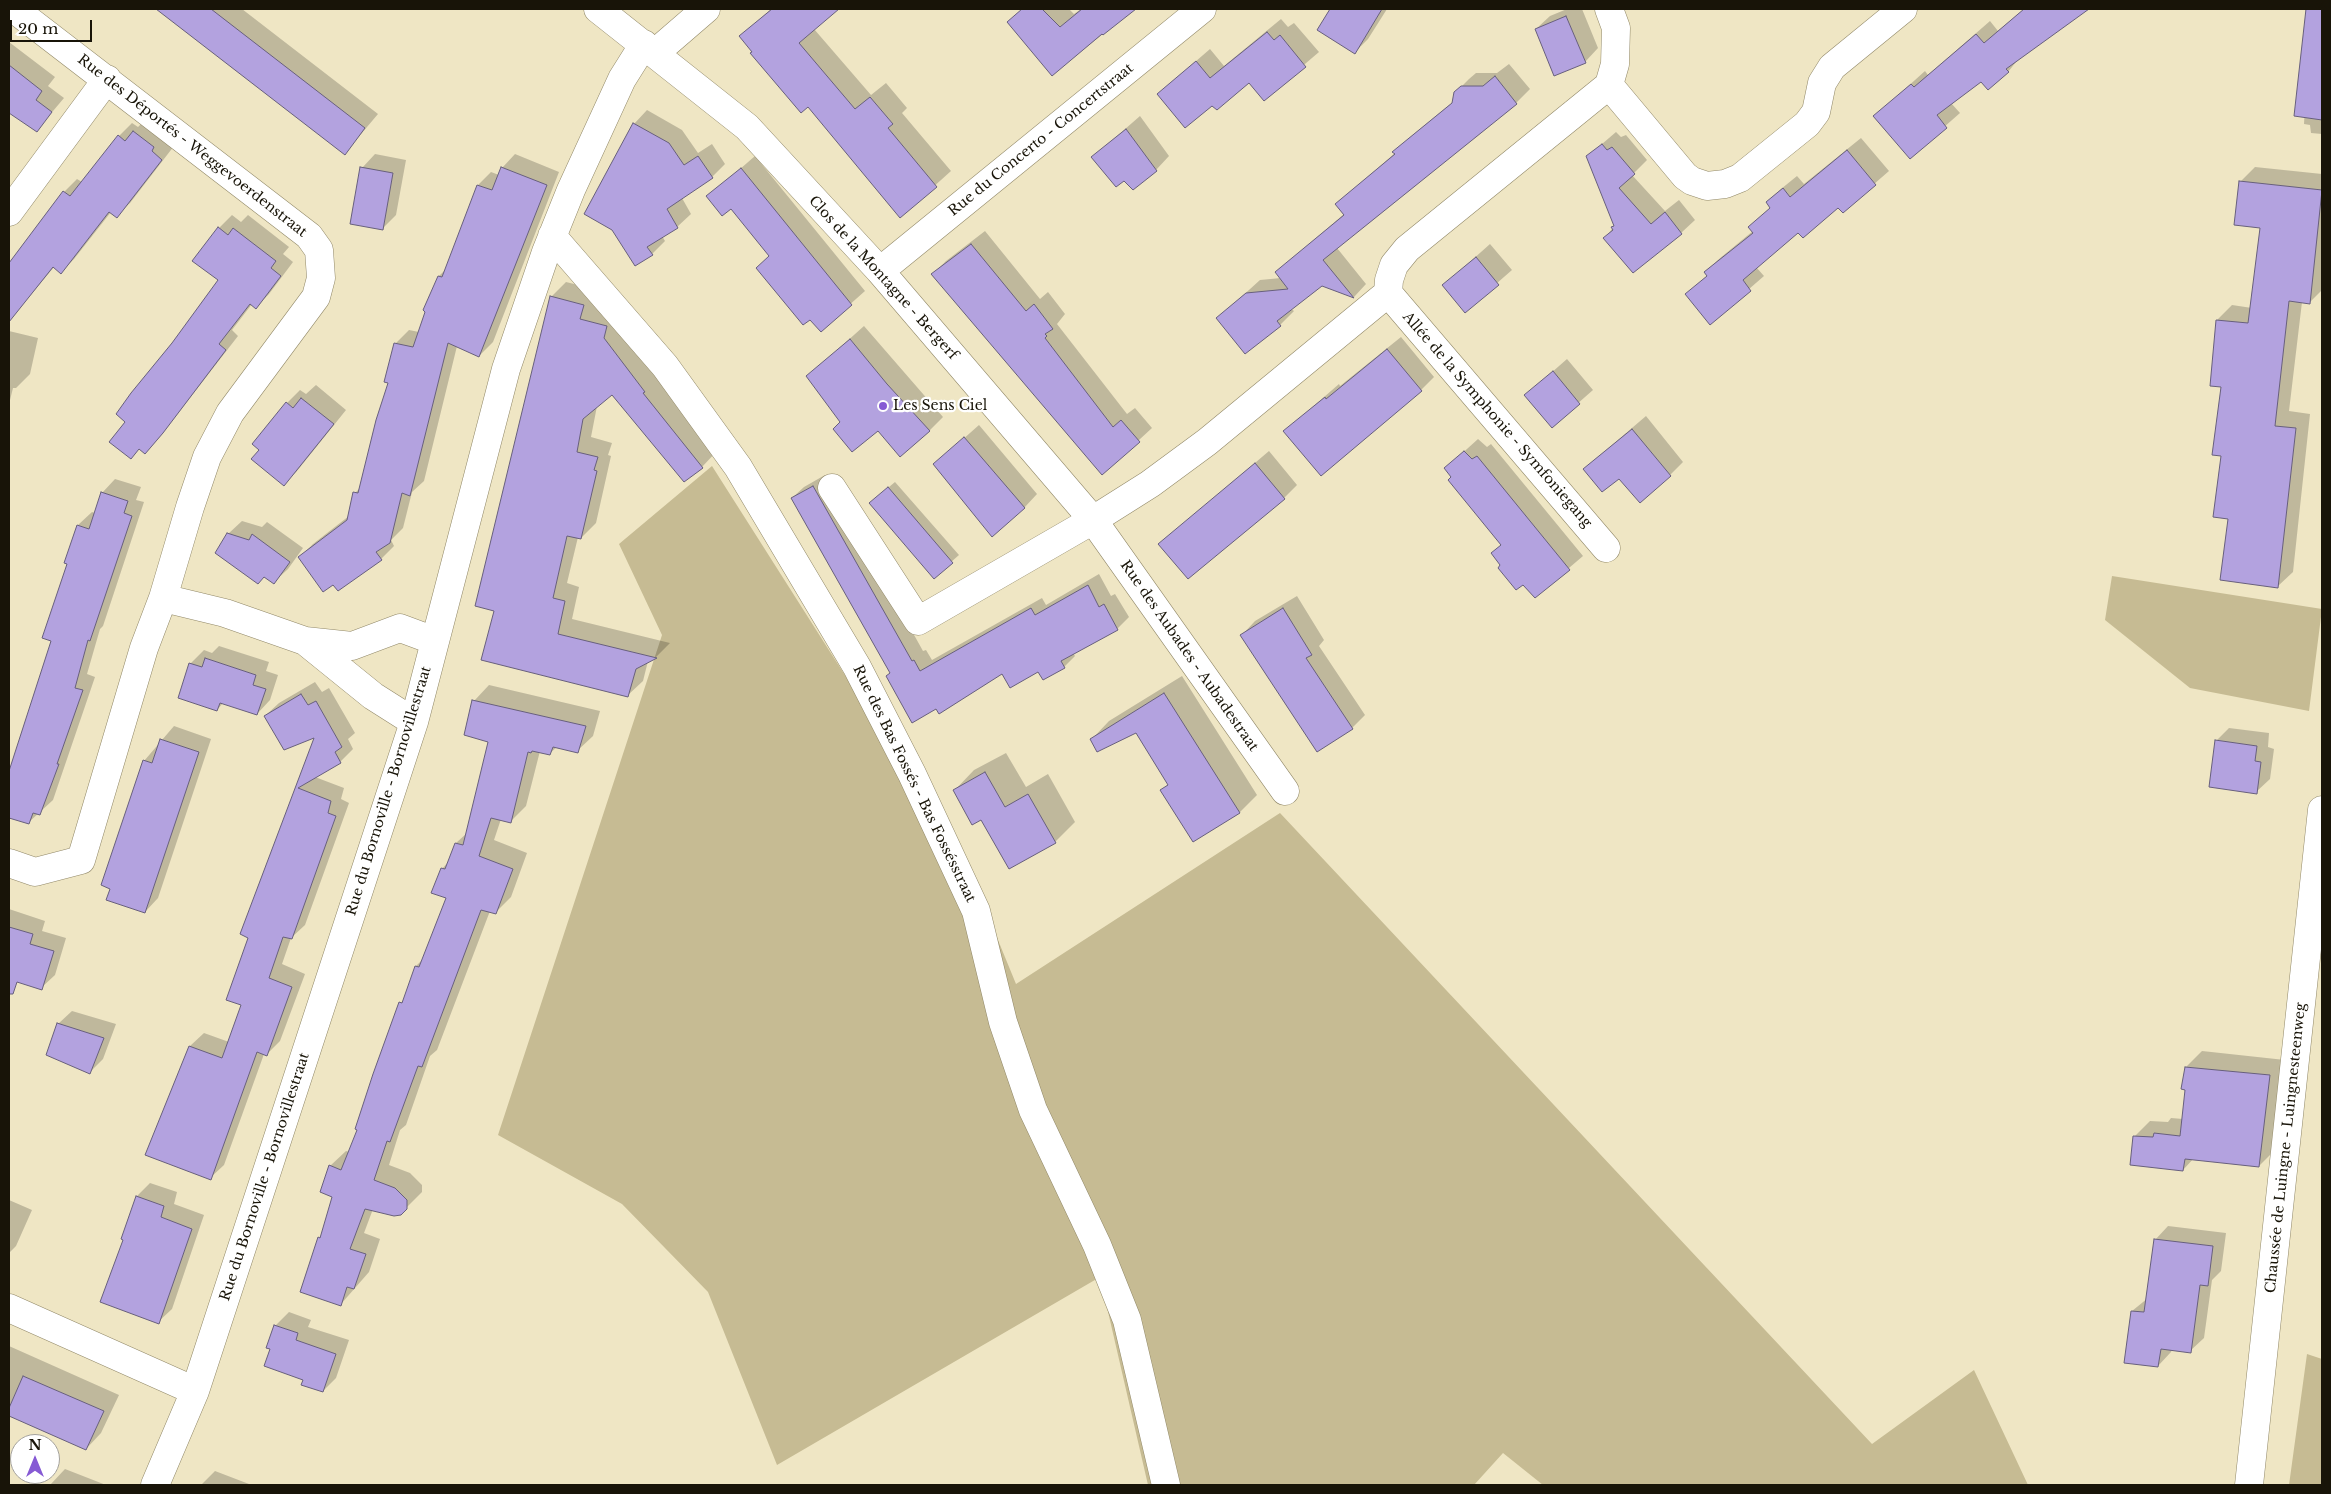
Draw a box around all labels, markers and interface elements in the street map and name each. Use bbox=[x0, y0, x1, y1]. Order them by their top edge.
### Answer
scale bar bbox=[12, 10, 95, 42]
text: 20 m bbox=[18, 19, 58, 38]
street label: Rue des Déportés - Weggevoerdenstraat bbox=[74, 51, 310, 241]
street label: Rue du Concerto - Concertstraat bbox=[945, 60, 1137, 220]
street label: Clos de la Montagne - Bergerf bbox=[805, 193, 961, 363]
street label: Allée de la Symphonie - Symfoniegang bbox=[1399, 309, 1595, 531]
place label: Les Sens Ciel bbox=[893, 398, 987, 414]
marker: Les Sens Ciel bbox=[877, 400, 889, 412]
street label: Rue des Aubades - Aubadestraat bbox=[1116, 557, 1262, 755]
street label: Rue des Bas Fossés - Bas Fossésstraat bbox=[849, 663, 979, 905]
street label: Rue du Bornoville - Bornovillestraat bbox=[343, 664, 435, 918]
street label: Chaussée de Luingne - Luingnesteenweg bbox=[2262, 1002, 2310, 1294]
street label: Rue du Bornoville - Bornovillestraat bbox=[217, 1051, 313, 1303]
north arrow bbox=[10, 1434, 60, 1484]
text: N bbox=[28, 1436, 42, 1454]

